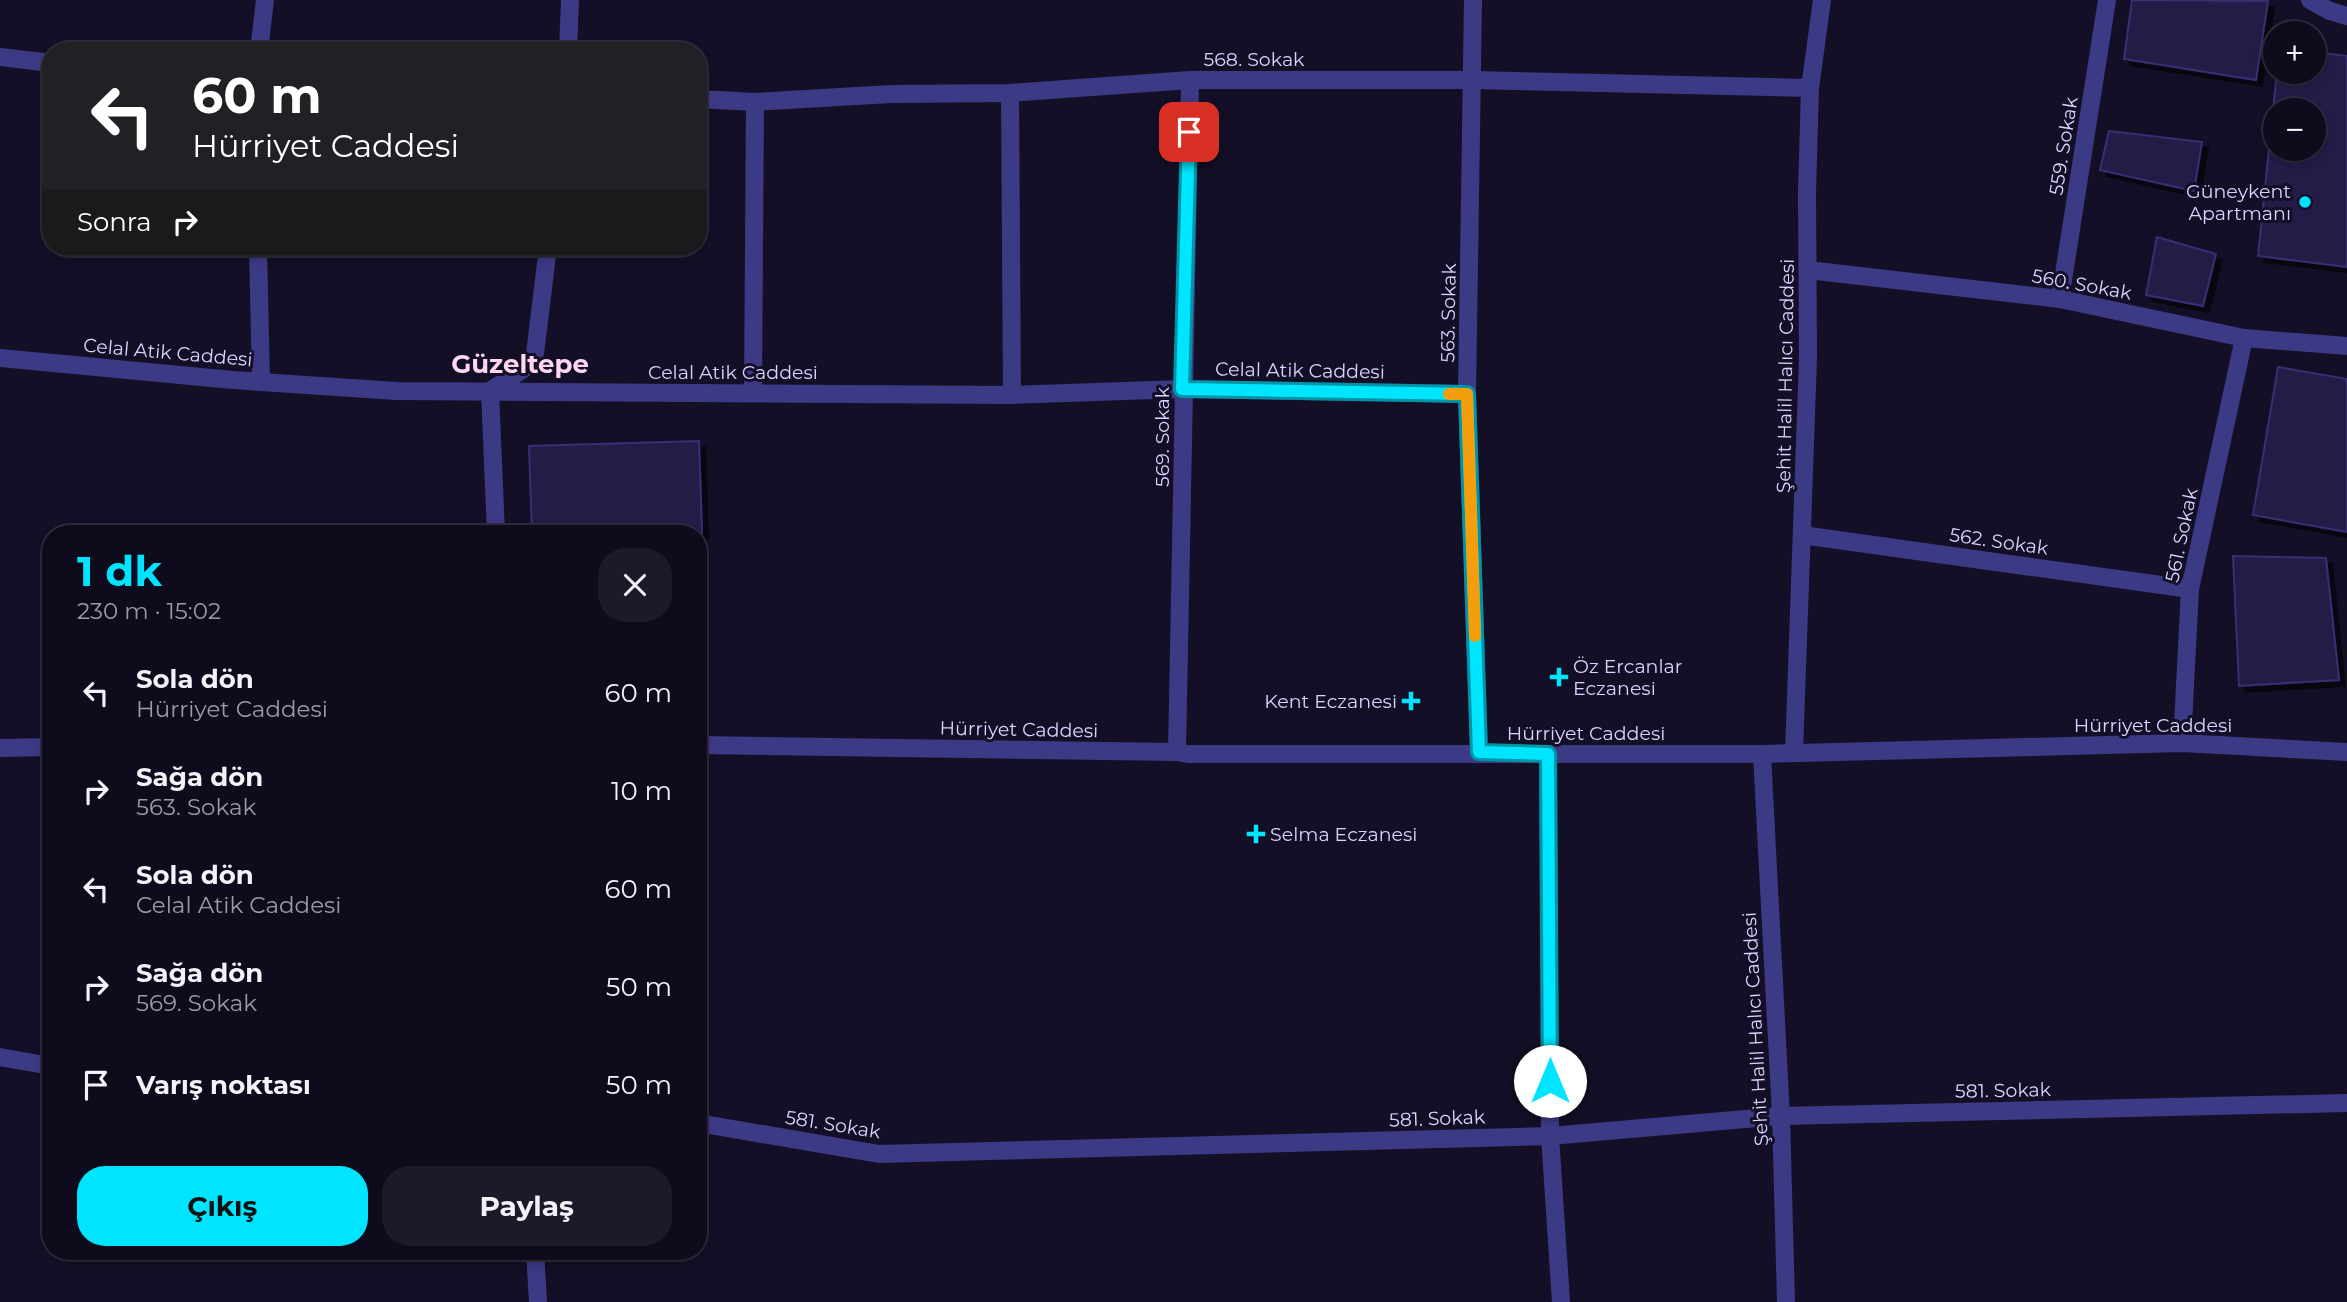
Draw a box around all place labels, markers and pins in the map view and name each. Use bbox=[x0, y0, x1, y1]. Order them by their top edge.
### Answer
pin bbox=[1159, 102, 1219, 162]
place label: Güneykent Apartmanı bbox=[2186, 180, 2291, 225]
marker: Güneykent Apartmanı bbox=[2297, 194, 2313, 210]
place label: Öz Ercanlar Eczanesi bbox=[1573, 655, 1682, 700]
marker: Öz Ercanlar Eczanesi bbox=[1551, 669, 1567, 685]
place label: Kent Eczanesi bbox=[1264, 690, 1397, 713]
marker: Kent Eczanesi bbox=[1403, 693, 1419, 709]
place label: Selma Eczanesi bbox=[1270, 823, 1417, 846]
marker: Selma Eczanesi bbox=[1248, 826, 1264, 842]

